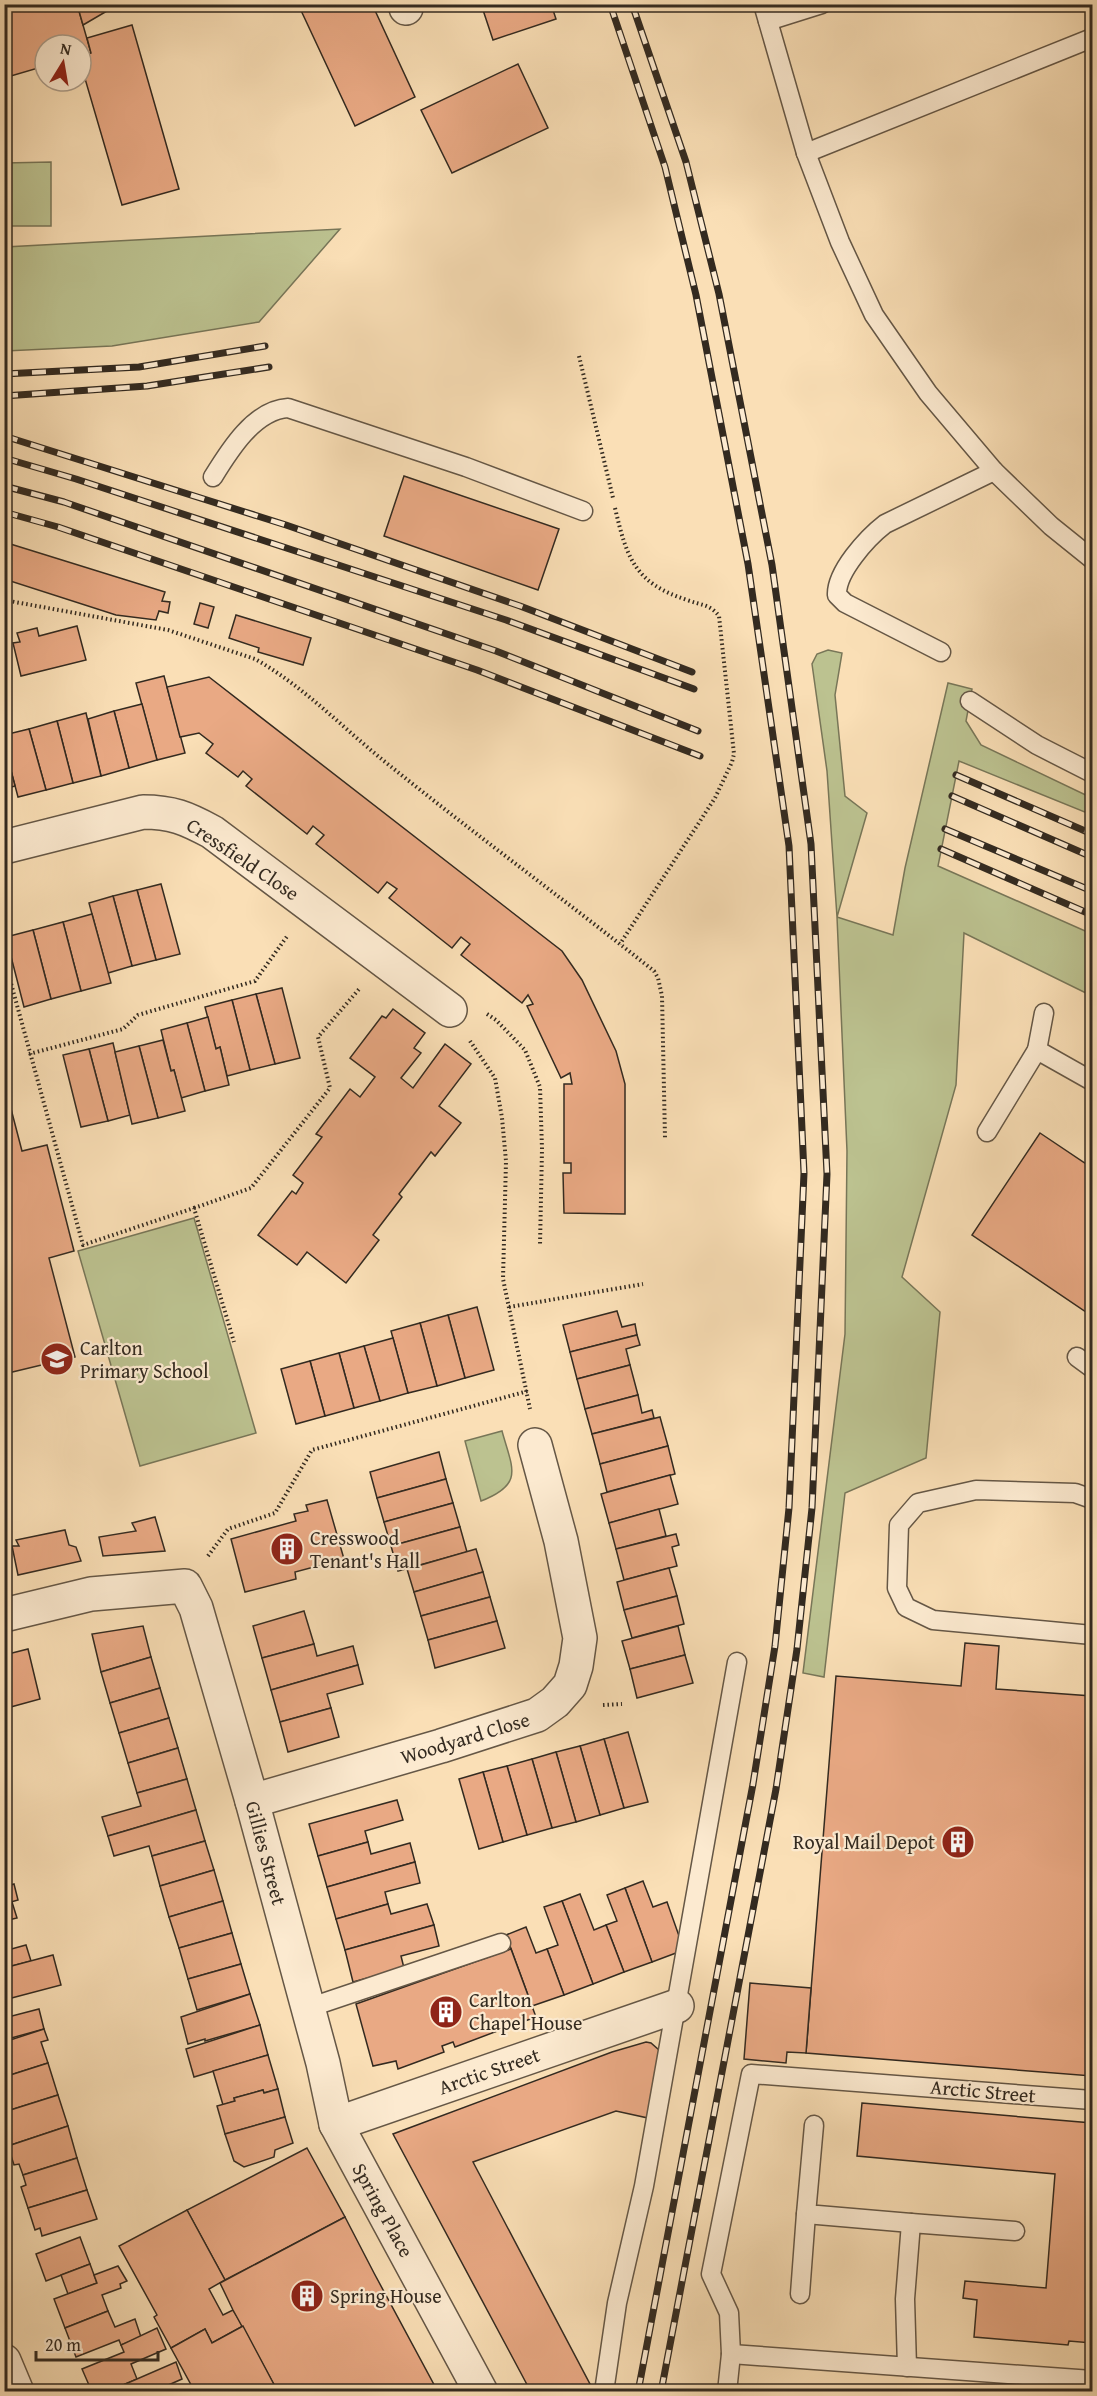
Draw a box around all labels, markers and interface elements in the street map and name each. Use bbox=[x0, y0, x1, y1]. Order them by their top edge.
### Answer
north arrow bbox=[33, 33, 93, 93]
text: N bbox=[58, 35, 74, 61]
street label: Cressfield Close bbox=[181, 810, 305, 907]
place label: Carlton Primary School bbox=[80, 1333, 209, 1385]
school or university icon: Carlton Primary School bbox=[39, 1341, 75, 1377]
place label: Cresswood Tenant's Hall bbox=[310, 1523, 421, 1575]
building icon: Cresswood Tenant's Hall bbox=[269, 1531, 305, 1567]
street label: Woodyard Close bbox=[397, 1704, 533, 1771]
street label: Gillies Street bbox=[239, 1798, 294, 1908]
building icon: Royal Mail Depot bbox=[940, 1824, 976, 1860]
place label: Royal Mail Depot bbox=[793, 1827, 935, 1856]
place label: Carlton Chapel House bbox=[469, 1985, 582, 2037]
building icon: Carlton Chapel House bbox=[428, 1994, 464, 2030]
street label: Arctic Street bbox=[434, 2040, 543, 2101]
street label: Arctic Street bbox=[929, 2071, 1037, 2110]
street label: Spring Place bbox=[346, 2157, 421, 2262]
building icon: Spring House bbox=[289, 2278, 325, 2314]
place label: Spring House bbox=[330, 2281, 442, 2310]
scale bar bbox=[36, 2324, 158, 2362]
text: 20 m bbox=[45, 2331, 81, 2358]

